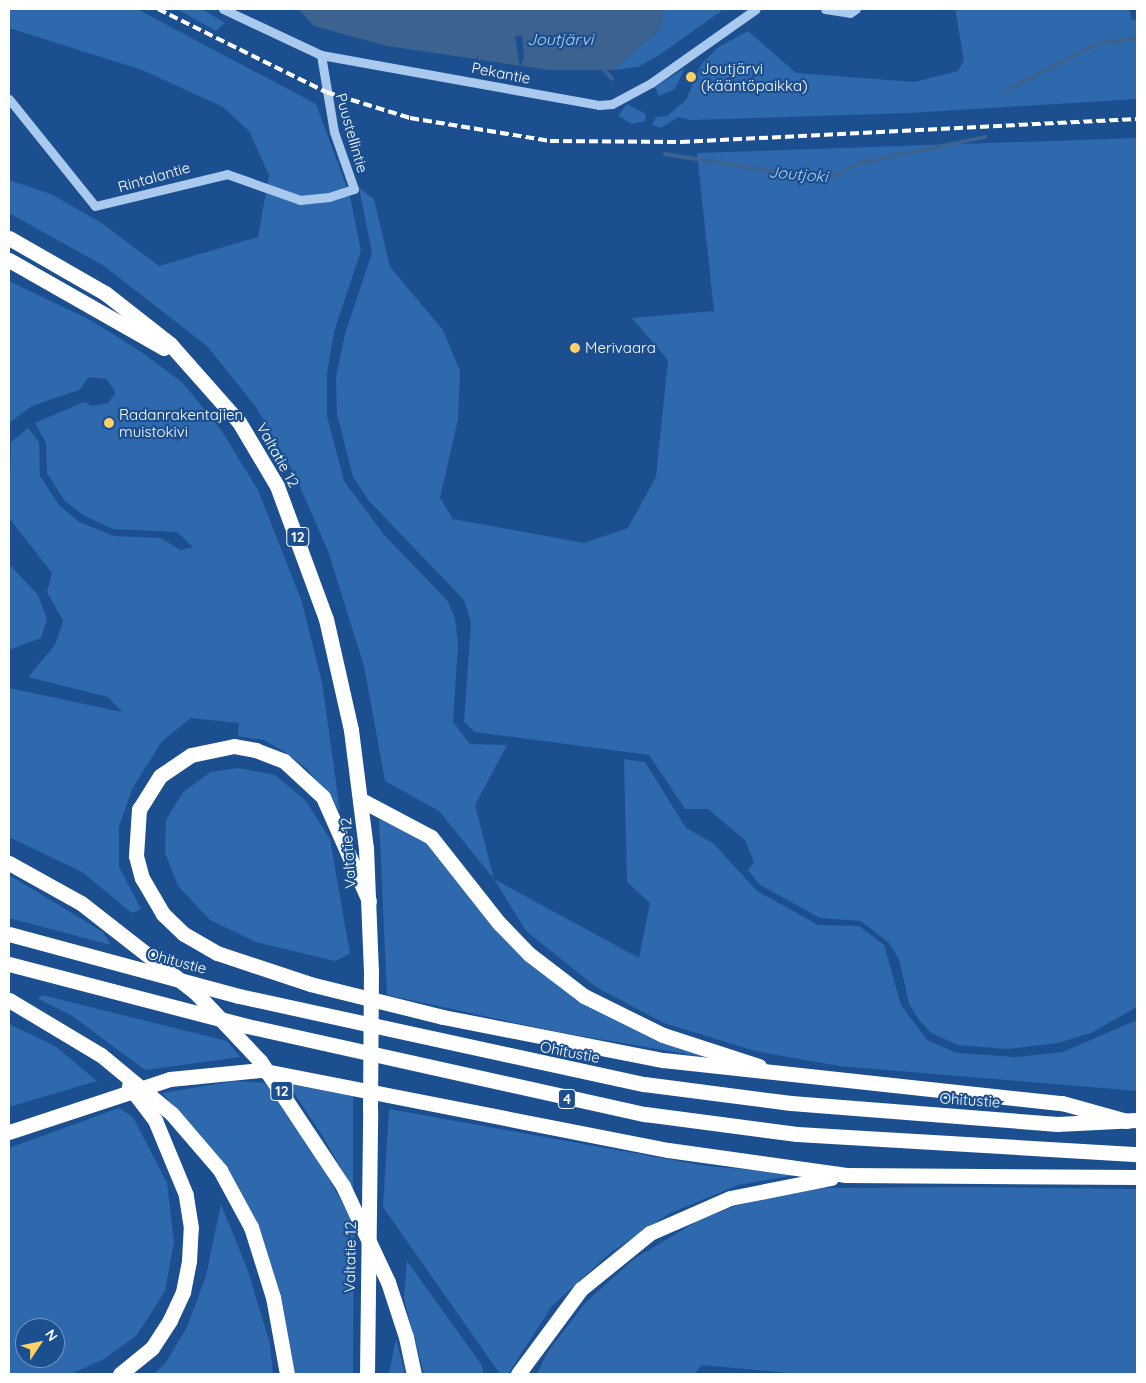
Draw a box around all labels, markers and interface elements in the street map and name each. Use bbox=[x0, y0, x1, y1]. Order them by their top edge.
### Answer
water label: Joutjärvi bbox=[527, 29, 593, 49]
street label: Pekantie bbox=[470, 58, 532, 88]
place label: Joutjärvi (kääntöpaikka) bbox=[701, 59, 808, 94]
marker: Joutjärvi (kääntöpaikka) bbox=[685, 71, 697, 83]
street label: Puustellintie bbox=[332, 91, 372, 175]
street label: Rintalantie bbox=[116, 158, 192, 196]
water label: Joutjoki bbox=[768, 162, 828, 186]
place label: Merivaara bbox=[585, 339, 656, 357]
marker: Merivaara bbox=[569, 342, 581, 354]
place label: Radanrakentajien muistokivi bbox=[119, 405, 243, 440]
marker: Radanrakentajien muistokivi bbox=[103, 417, 115, 429]
street label: Valtatie 12 bbox=[253, 420, 303, 490]
road number: 12 bbox=[286, 526, 310, 548]
street label: Valtatie 12 bbox=[337, 817, 359, 889]
street label: Ohitustie bbox=[145, 944, 209, 978]
street label: Ohitustie bbox=[539, 1037, 601, 1067]
road number: 12 bbox=[270, 1080, 294, 1102]
road number: 4 bbox=[557, 1088, 577, 1110]
street label: Ohitustie bbox=[939, 1089, 1001, 1111]
street label: Valtatie 12 bbox=[340, 1221, 360, 1293]
north arrow bbox=[15, 1318, 65, 1368]
text: N bbox=[41, 1326, 62, 1344]

